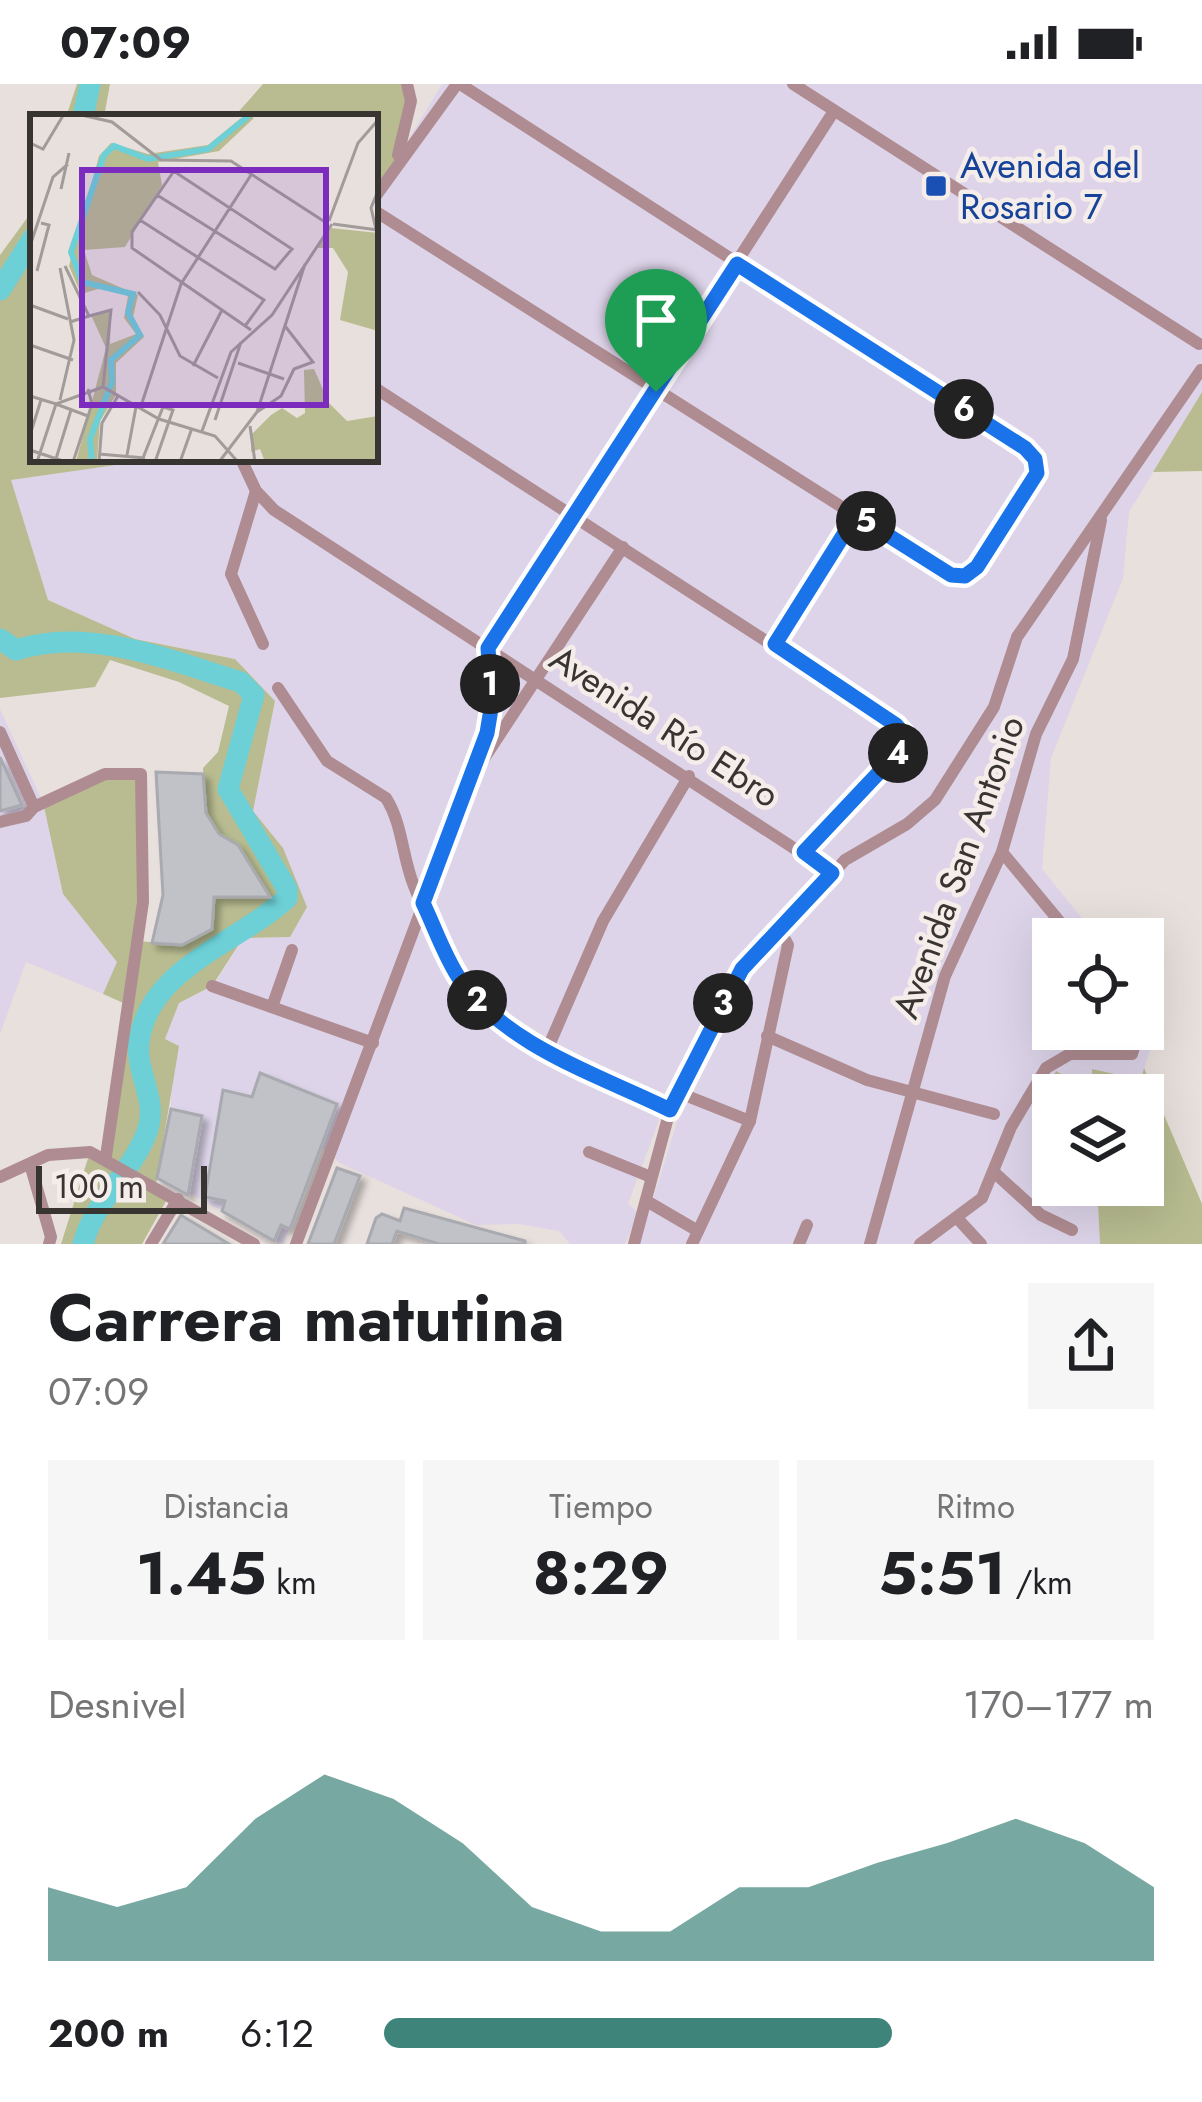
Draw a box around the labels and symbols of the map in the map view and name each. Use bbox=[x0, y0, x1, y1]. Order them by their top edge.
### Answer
inset map bbox=[30, 114, 378, 462]
place label: Avenida del Rosario 7 bbox=[960, 139, 1140, 232]
marker: Avenida del Rosario 7 bbox=[923, 173, 949, 199]
pin bbox=[605, 269, 707, 392]
pin: 6 bbox=[934, 379, 994, 439]
pin: 5 bbox=[836, 491, 896, 551]
street label: Avenida Río Ebro bbox=[540, 632, 790, 820]
pin: 1 bbox=[460, 654, 520, 714]
street label: Avenida San Antonio bbox=[879, 709, 1037, 1025]
pin: 4 bbox=[868, 723, 928, 783]
pin: 2 bbox=[447, 970, 507, 1030]
pin: 3 bbox=[693, 973, 753, 1033]
scale bar bbox=[36, 1160, 207, 1213]

